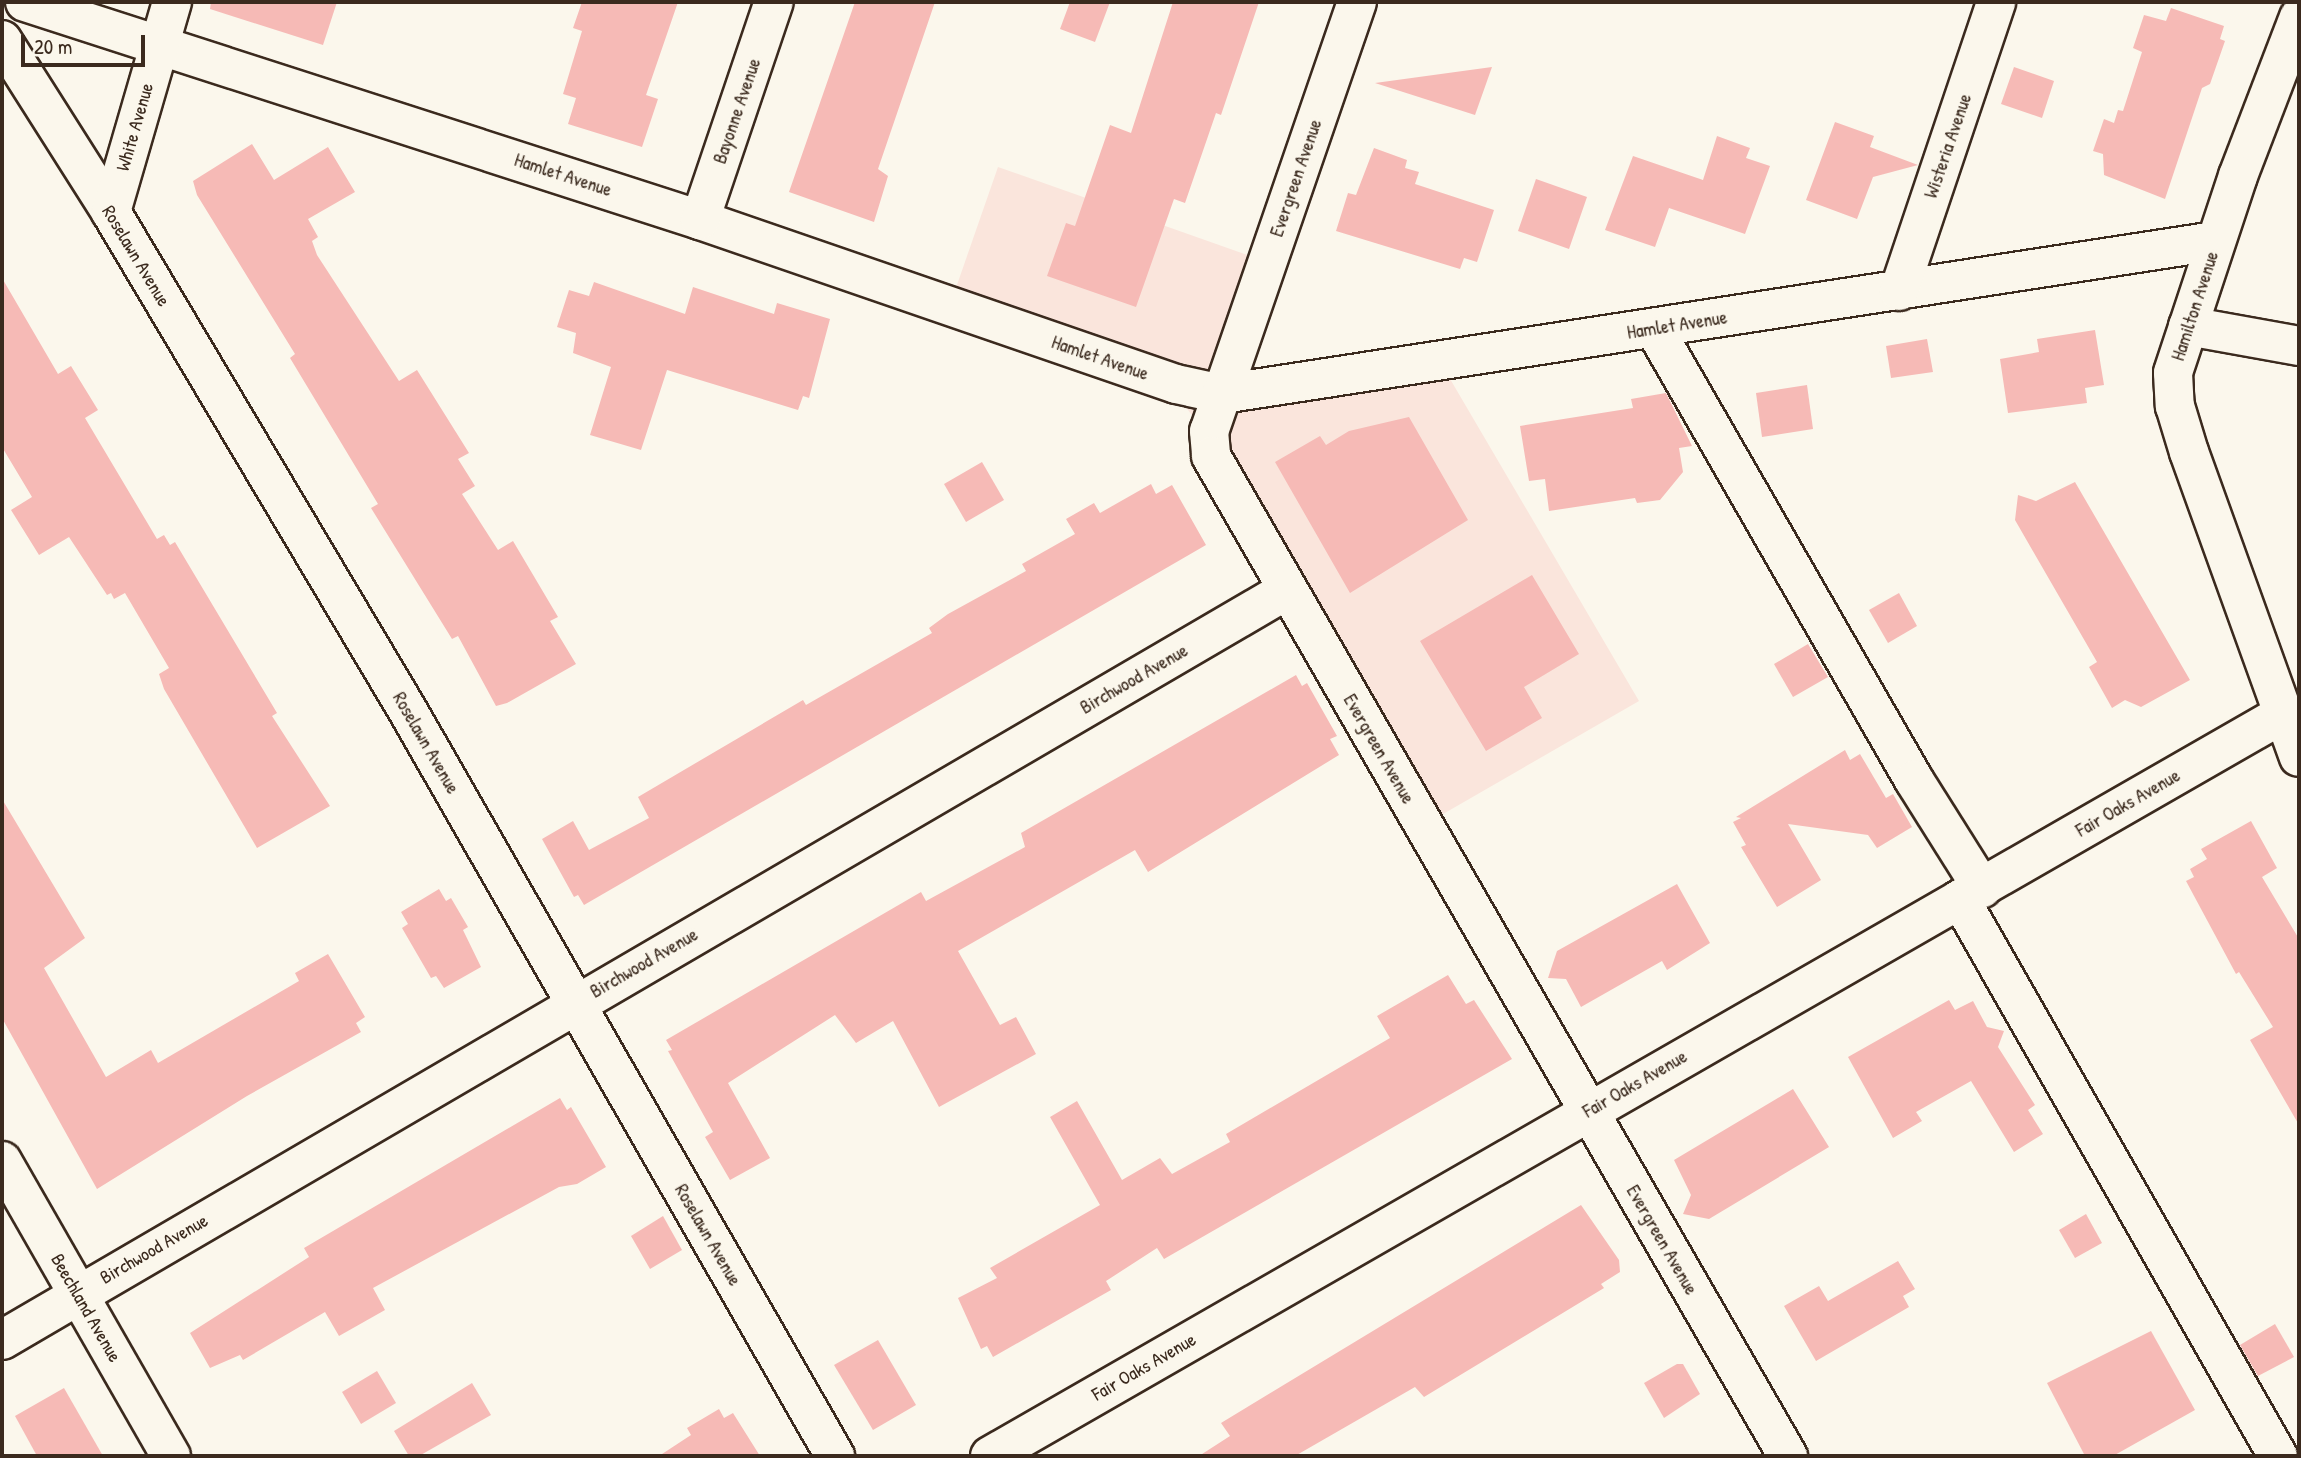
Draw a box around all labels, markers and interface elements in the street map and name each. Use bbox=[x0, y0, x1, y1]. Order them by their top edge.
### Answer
scale bar bbox=[24, 21, 149, 65]
text: 20 m bbox=[34, 32, 72, 61]
street label: Bayonne Avenue bbox=[708, 55, 766, 167]
street label: White Avenue bbox=[112, 80, 158, 174]
street label: Wisteria Avenue bbox=[1919, 91, 1977, 201]
street label: Evergreen Avenue bbox=[1265, 116, 1327, 240]
street label: Hamlet Avenue bbox=[511, 149, 615, 201]
street label: Roselawn Avenue bbox=[97, 201, 175, 311]
street label: Hamilton Avenue bbox=[2167, 248, 2223, 364]
street label: Hamlet Avenue bbox=[1625, 306, 1729, 344]
street label: Hamlet Avenue bbox=[1049, 331, 1151, 385]
street label: Birchwood Avenue bbox=[1076, 639, 1192, 719]
street label: Roselawn Avenue bbox=[388, 688, 464, 798]
street label: Evergreen Avenue bbox=[1338, 690, 1420, 808]
street label: Fair Oaks Avenue bbox=[2072, 764, 2184, 842]
street label: Birchwood Avenue bbox=[586, 923, 702, 1003]
street label: Fair Oaks Avenue bbox=[1579, 1045, 1691, 1123]
street label: Roselawn Avenue bbox=[670, 1180, 746, 1290]
street label: Evergreen Avenue bbox=[1621, 1181, 1703, 1299]
street label: Birchwood Avenue bbox=[96, 1209, 212, 1289]
street label: Beechland Avenue bbox=[46, 1250, 126, 1366]
street label: Fair Oaks Avenue bbox=[1088, 1328, 1200, 1406]

